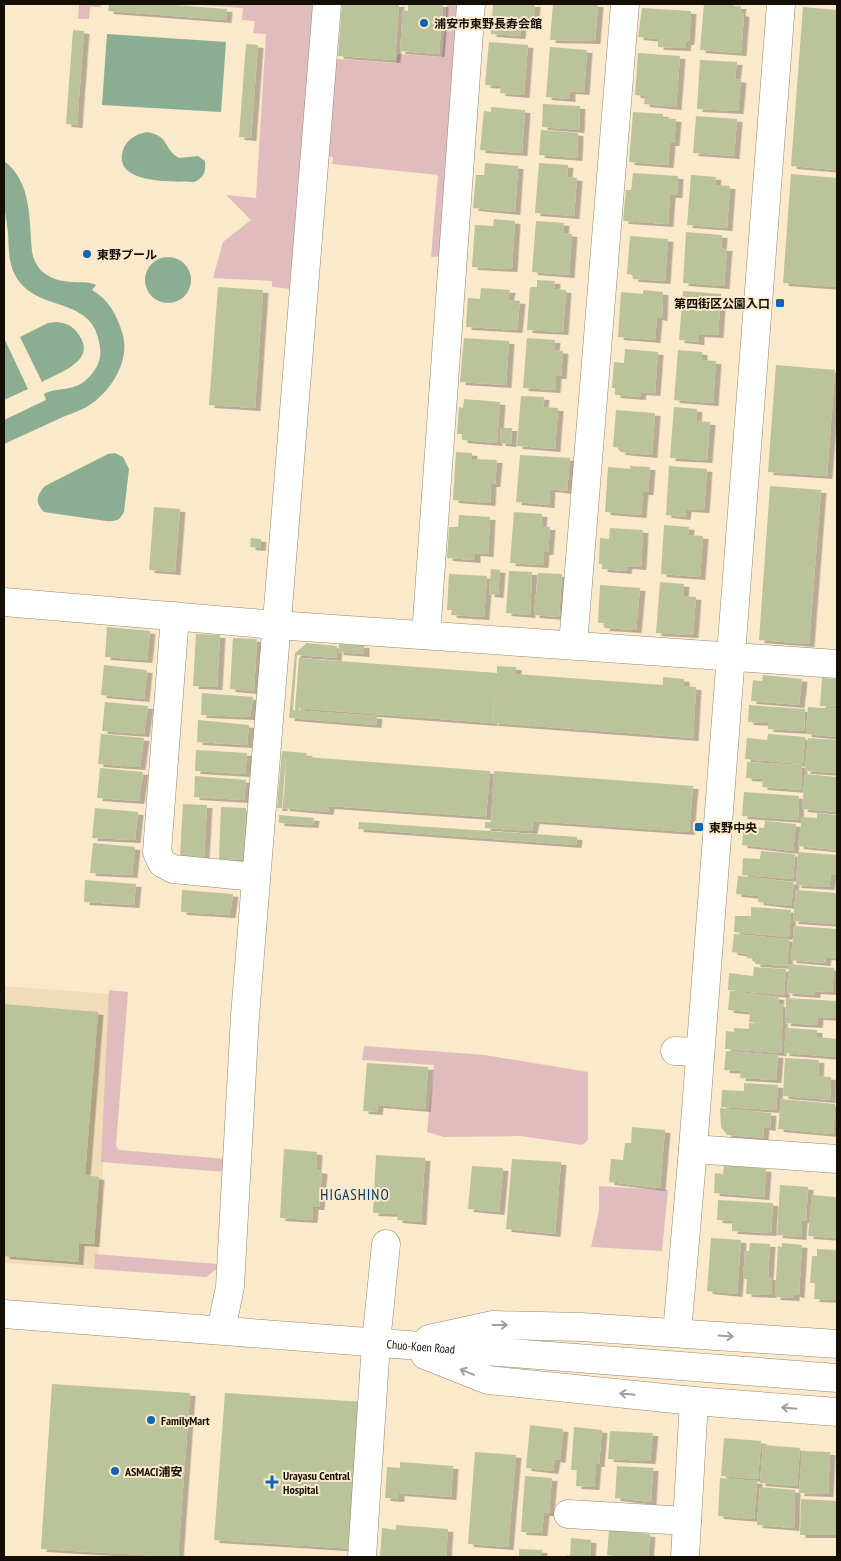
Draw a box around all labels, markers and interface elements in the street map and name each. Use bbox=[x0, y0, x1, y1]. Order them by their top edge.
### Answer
place label: 浦安市東野長寿会館 bbox=[434, 16, 542, 31]
marker: 浦安市東野長寿会館 bbox=[418, 17, 430, 29]
place label: 東野プール bbox=[97, 247, 157, 262]
marker: 東野プール bbox=[81, 248, 93, 260]
place label: 第四街区公園入口 bbox=[674, 296, 770, 311]
marker: 第四街区公園入口 bbox=[774, 297, 786, 309]
place label: 東野中央 bbox=[709, 820, 757, 835]
marker: 東野中央 bbox=[693, 821, 705, 833]
district label: HIGASHINO bbox=[320, 1185, 390, 1204]
one-way arrow bbox=[492, 1321, 508, 1330]
one-way arrow bbox=[717, 1332, 733, 1341]
street label: Chuo-Koen Road bbox=[386, 1336, 456, 1356]
one-way arrow bbox=[459, 1367, 475, 1376]
one-way arrow bbox=[619, 1389, 635, 1399]
one-way arrow bbox=[781, 1404, 797, 1413]
place label: FamilyMart bbox=[161, 1413, 210, 1428]
marker: FamilyMart bbox=[145, 1414, 157, 1426]
place label: ASMACI浦安 bbox=[124, 1464, 182, 1479]
marker: ASMACI浦安 bbox=[109, 1465, 121, 1477]
place label: Urayasu Central Hospital bbox=[283, 1468, 350, 1497]
marker: Urayasu Central Hospital bbox=[265, 1475, 279, 1489]

